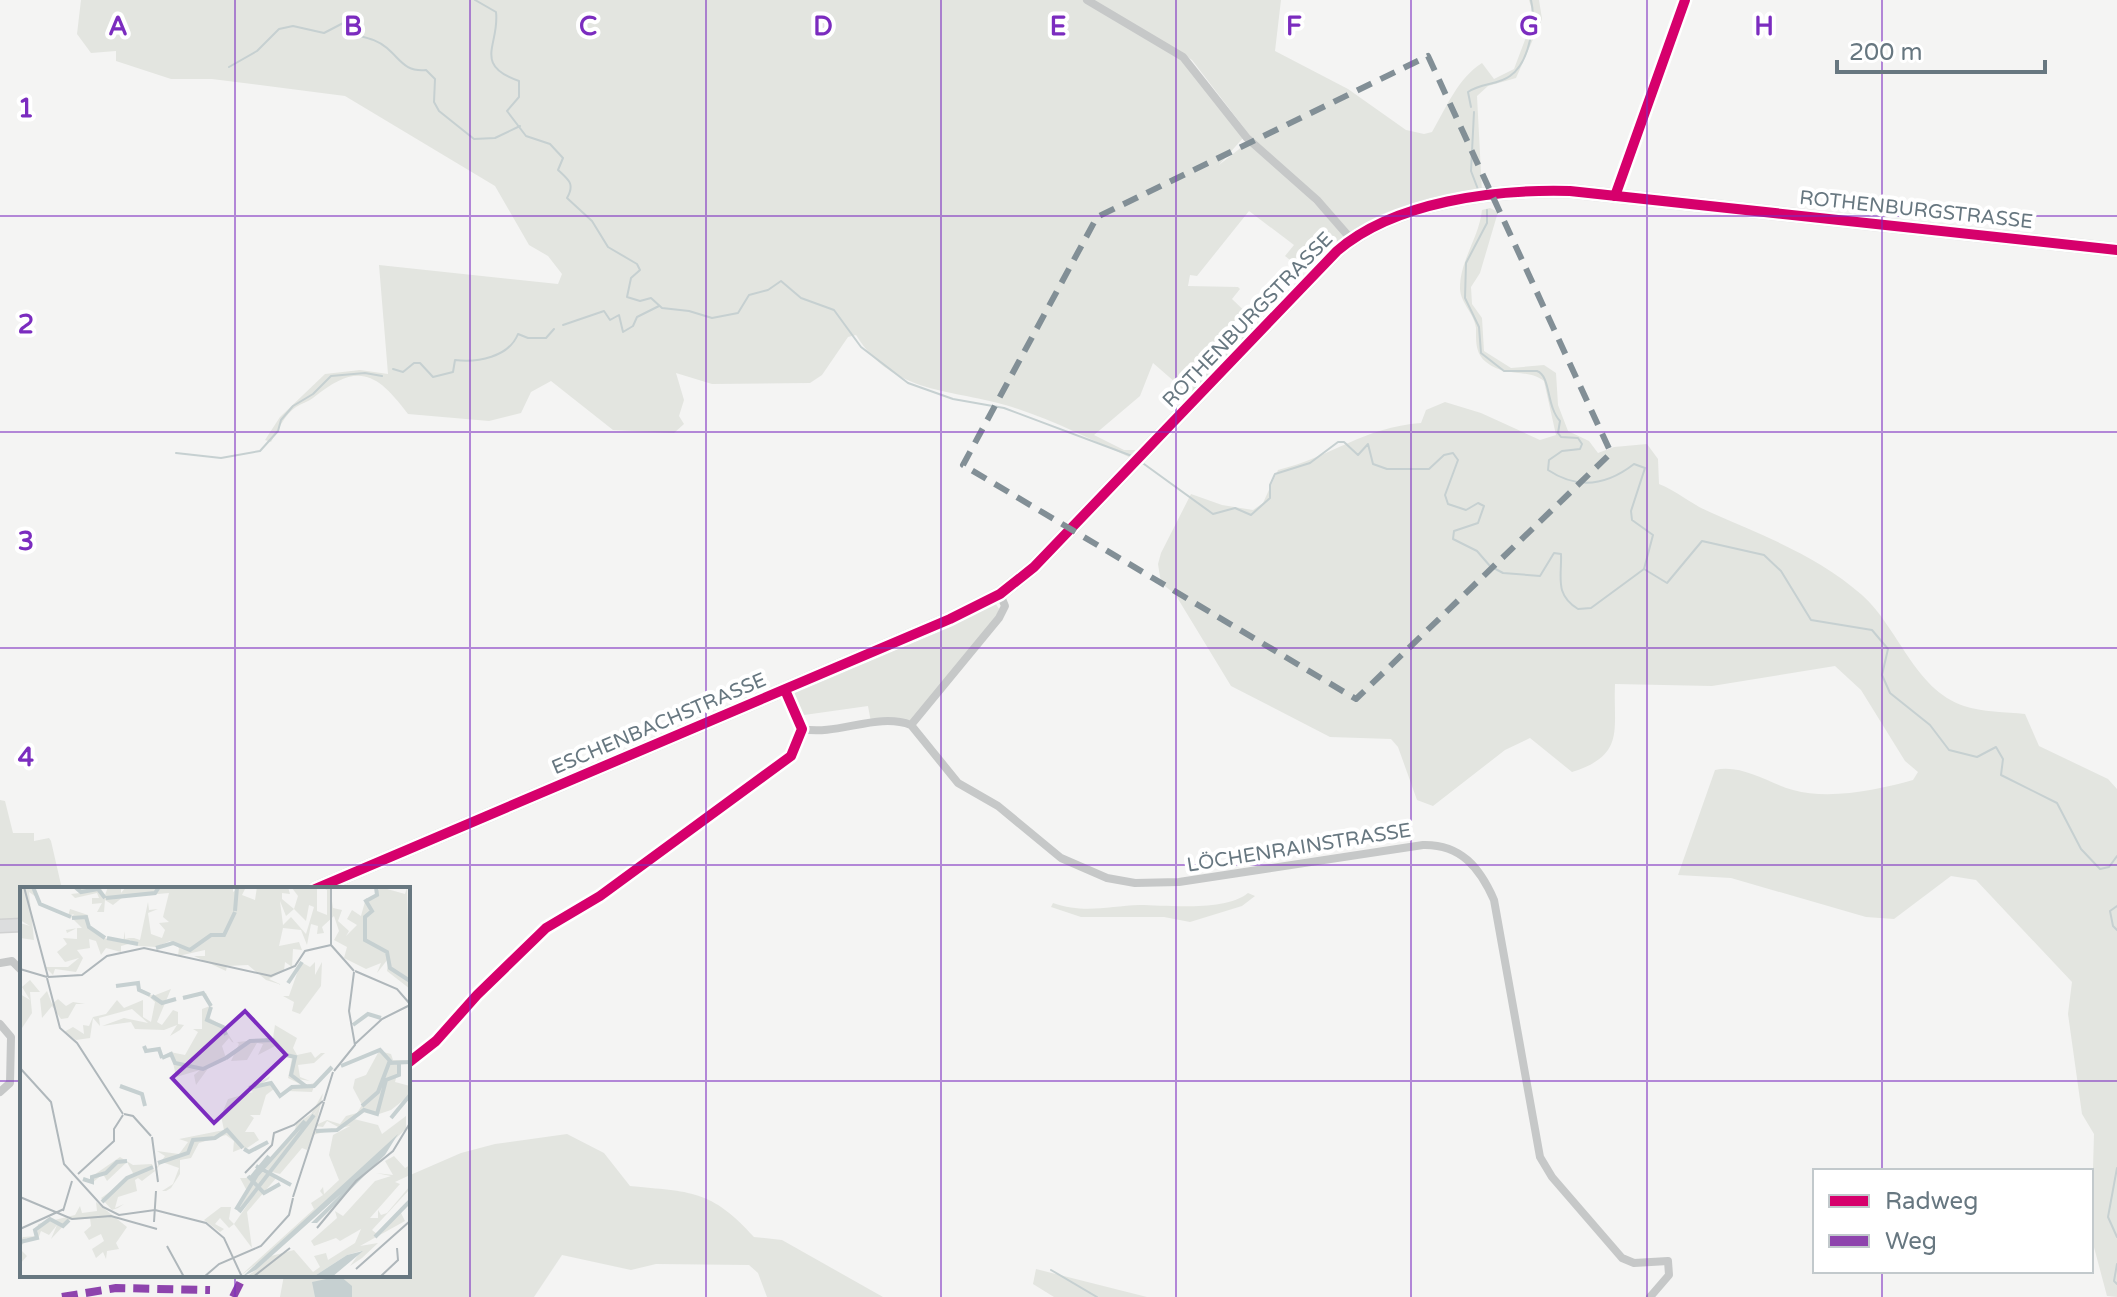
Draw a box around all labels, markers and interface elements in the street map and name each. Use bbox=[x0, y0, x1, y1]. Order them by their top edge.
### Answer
text: A bbox=[108, 11, 128, 42]
text: B bbox=[344, 11, 362, 42]
text: C bbox=[579, 11, 597, 42]
text: D bbox=[813, 11, 833, 42]
text: E bbox=[1050, 11, 1066, 42]
text: F bbox=[1286, 11, 1302, 42]
text: G bbox=[1519, 11, 1539, 42]
text: H bbox=[1754, 11, 1774, 42]
scale bar bbox=[1837, 24, 2045, 74]
text: 200 m bbox=[1849, 38, 1923, 67]
text: 1 bbox=[18, 93, 34, 124]
street label: ROTHENBURGSTRASSE bbox=[1798, 186, 2034, 234]
street label: ROTHENBURGSTRASSE bbox=[1158, 227, 1338, 413]
text: 2 bbox=[18, 309, 34, 340]
text: 3 bbox=[18, 526, 34, 557]
street label: ESCHENBACHSTRASSE bbox=[548, 668, 770, 780]
text: 4 bbox=[18, 742, 34, 773]
street label: LÖCHENRAINSTRASSE bbox=[1185, 817, 1413, 878]
inset map bbox=[20, 887, 410, 1277]
legend bbox=[1813, 1169, 2093, 1273]
text: Radweg bbox=[1885, 1187, 1978, 1216]
text: Weg bbox=[1885, 1227, 1937, 1256]

